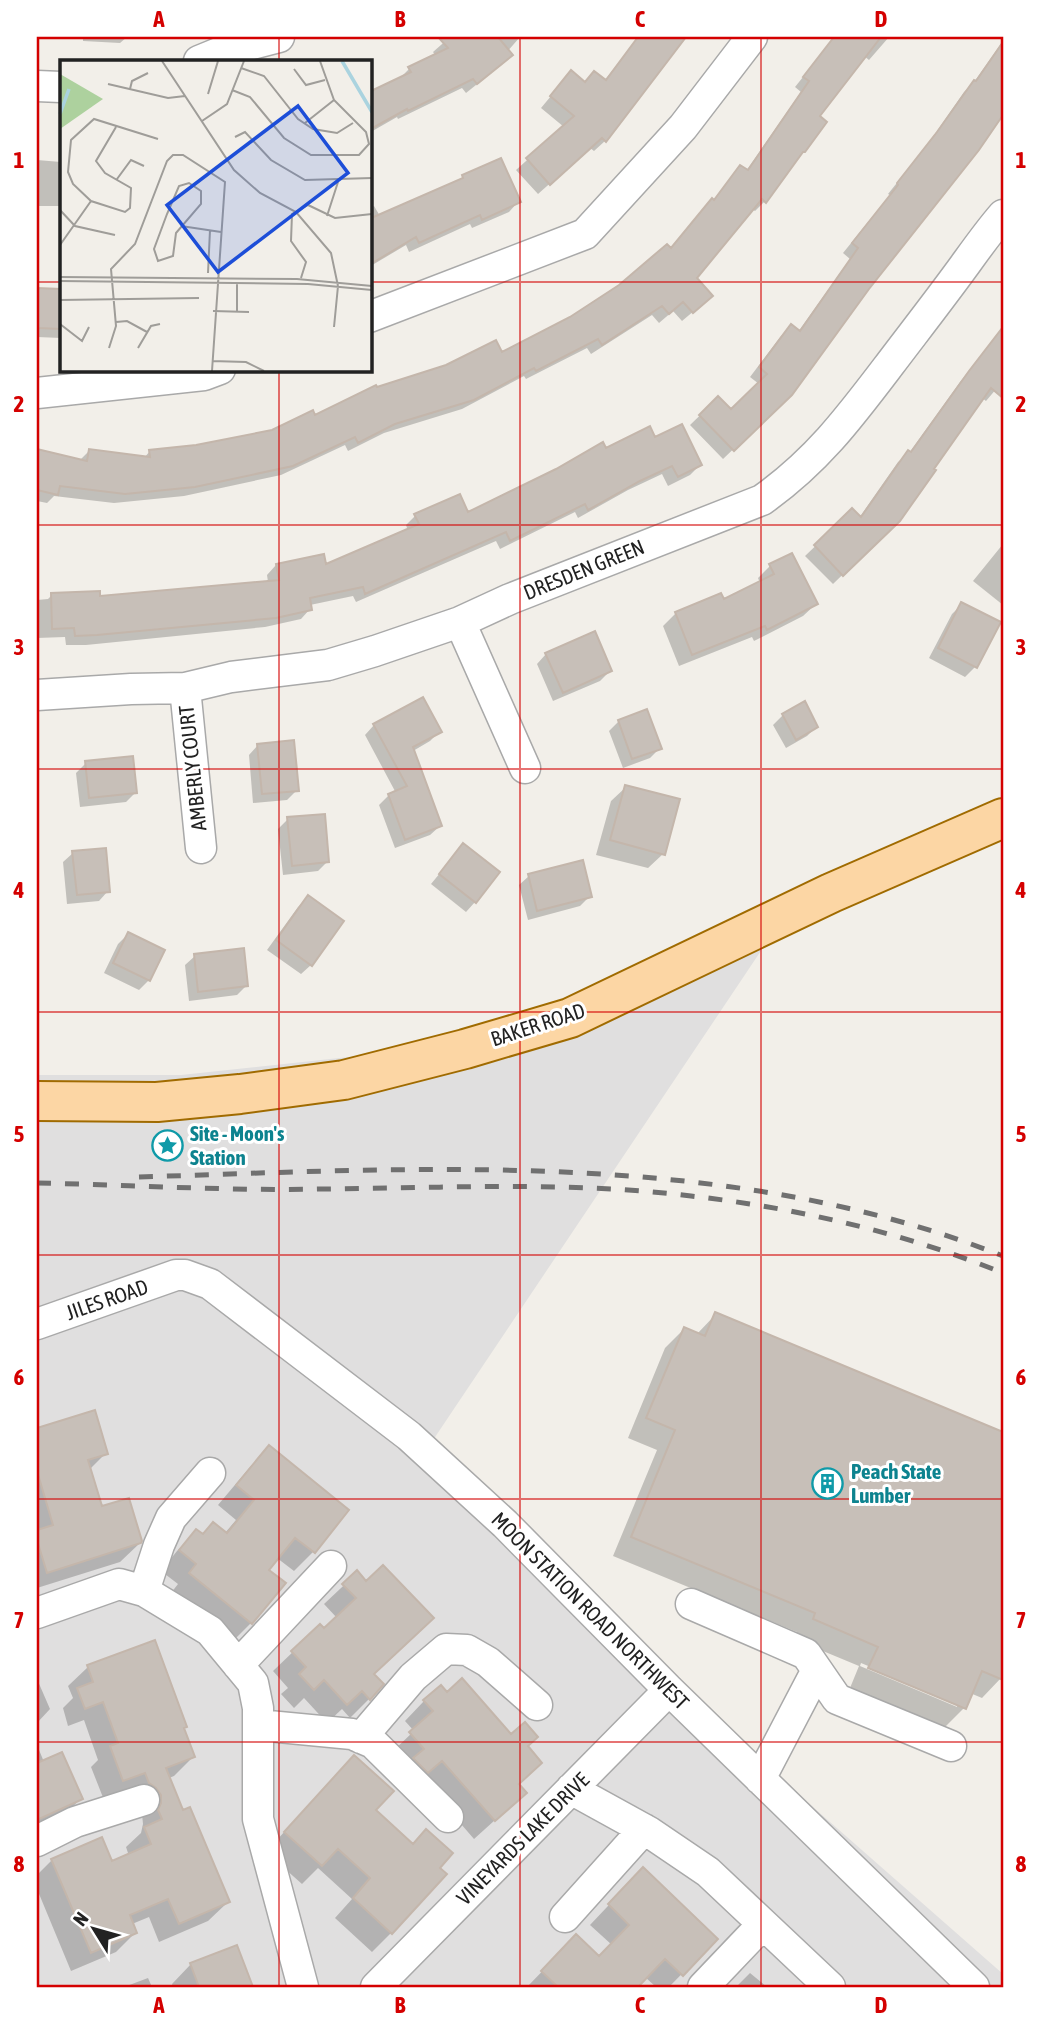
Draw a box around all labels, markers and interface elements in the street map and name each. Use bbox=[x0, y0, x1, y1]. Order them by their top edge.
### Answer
text: A bbox=[152, 6, 165, 32]
text: B bbox=[395, 6, 406, 32]
text: C bbox=[635, 6, 646, 32]
text: D bbox=[875, 6, 888, 32]
inset map bbox=[60, 60, 371, 371]
text: 1 bbox=[14, 147, 25, 173]
text: 1 bbox=[1016, 147, 1027, 173]
text: 2 bbox=[14, 391, 24, 417]
text: 2 bbox=[1016, 391, 1026, 417]
street label: DRESDEN GREEN bbox=[520, 534, 647, 604]
text: 3 bbox=[14, 634, 24, 660]
text: 3 bbox=[1016, 634, 1026, 660]
street label: AMBERLY COURT bbox=[173, 704, 211, 832]
text: 4 bbox=[13, 877, 25, 903]
text: 4 bbox=[1015, 877, 1027, 903]
street label: BAKER ROAD bbox=[488, 998, 588, 1051]
text: 5 bbox=[14, 1121, 25, 1147]
place label: Site - Moon's Station bbox=[190, 1121, 285, 1169]
text: 5 bbox=[1016, 1121, 1027, 1147]
place icon: Site - Moon's Station bbox=[150, 1129, 184, 1163]
street label: JILES ROAD bbox=[62, 1274, 151, 1324]
text: 6 bbox=[14, 1364, 25, 1390]
text: 6 bbox=[1016, 1364, 1027, 1390]
place label: Peach State Lumber bbox=[851, 1459, 941, 1507]
building icon: Peach State Lumber bbox=[811, 1467, 845, 1501]
street label: MOON STATION ROAD NORTHWEST bbox=[487, 1507, 694, 1714]
text: 7 bbox=[14, 1607, 24, 1633]
text: 7 bbox=[1016, 1607, 1026, 1633]
street label: VINEYARDS LAKE DRIVE bbox=[451, 1767, 593, 1909]
text: 8 bbox=[14, 1851, 25, 1877]
text: 8 bbox=[1016, 1851, 1027, 1877]
north arrow bbox=[60, 1895, 130, 1965]
text: N bbox=[68, 1908, 93, 1930]
text: A bbox=[152, 1992, 165, 2018]
text: B bbox=[395, 1992, 406, 2018]
text: C bbox=[635, 1992, 646, 2018]
text: D bbox=[875, 1992, 888, 2018]

